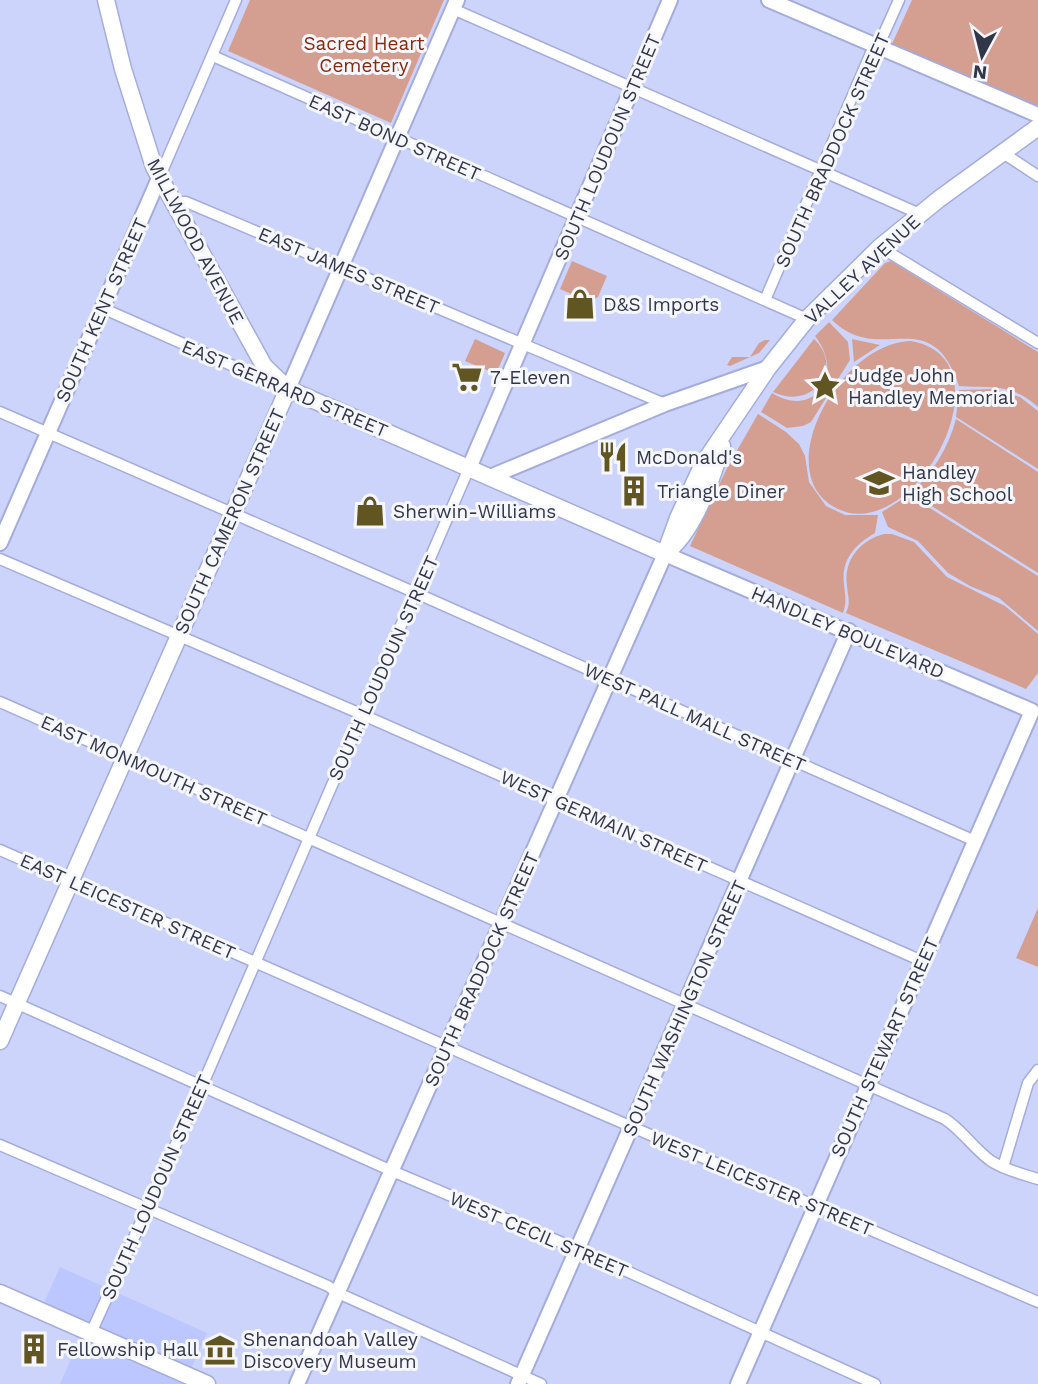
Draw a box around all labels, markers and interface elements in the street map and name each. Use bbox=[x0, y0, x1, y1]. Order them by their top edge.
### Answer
north arrow bbox=[947, 21, 1017, 91]
street label: SOUTH BRADDOCK STREET bbox=[770, 29, 895, 271]
street label: SOUTH LOUDOUN STREET bbox=[549, 31, 666, 264]
park label: Sacred Heart Cemetery bbox=[304, 32, 424, 77]
text: N bbox=[972, 60, 988, 85]
street label: EAST BOND STREET bbox=[305, 89, 484, 186]
street label: MILLWOOD AVENUE bbox=[142, 154, 249, 328]
street label: VALLEY AVENUE bbox=[800, 210, 925, 329]
street label: SOUTH KENT STREET bbox=[50, 215, 152, 406]
street label: EAST JAMES STREET bbox=[255, 222, 443, 319]
shop icon: D&S Imports bbox=[563, 287, 597, 321]
place label: D&S Imports bbox=[603, 293, 719, 316]
street label: EAST GERRARD STREET bbox=[178, 335, 391, 442]
supermarket icon: 7-Eleven bbox=[450, 360, 484, 394]
place label: Judge John Handley Memorial bbox=[848, 364, 1014, 409]
place label: 7-Eleven bbox=[490, 366, 571, 389]
place icon: Judge John Handley Memorial bbox=[808, 369, 842, 403]
street label: SOUTH CAMERON STREET bbox=[169, 405, 290, 637]
restaurant icon: McDonald's bbox=[596, 440, 630, 474]
place label: McDonald's bbox=[636, 446, 742, 469]
place label: Handley High School bbox=[902, 461, 1013, 506]
school or university icon: Handley High School bbox=[862, 466, 896, 500]
building icon: Triangle Diner bbox=[617, 474, 651, 508]
place label: Triangle Diner bbox=[657, 480, 785, 503]
shop icon: Sherwin-Williams bbox=[353, 494, 387, 528]
place label: Sherwin-Williams bbox=[393, 500, 556, 523]
street label: SOUTH LOUDOUN STREET bbox=[323, 552, 443, 784]
street label: HANDLEY BOULEVARD bbox=[748, 581, 948, 684]
street label: WEST PALL MALL STREET bbox=[580, 658, 809, 777]
street label: EAST MONMOUTH STREET bbox=[37, 710, 270, 831]
street label: WEST GERMAIN STREET bbox=[497, 765, 711, 878]
street label: EAST LEICESTER STREET bbox=[16, 848, 239, 964]
street label: SOUTH BRADDOCK STREET bbox=[419, 848, 544, 1090]
street label: SOUTH WASHINGTON STREET bbox=[617, 877, 751, 1140]
street label: SOUTH STEWART STREET bbox=[826, 934, 943, 1161]
street label: SOUTH LOUDOUN STREET bbox=[96, 1071, 216, 1303]
street label: WEST LEICESTER STREET bbox=[647, 1126, 877, 1241]
street label: WEST CECIL STREET bbox=[446, 1186, 632, 1283]
place label: Shenandoah Valley Discovery Museum bbox=[243, 1328, 418, 1373]
building icon: Fellowship Hall bbox=[17, 1332, 51, 1366]
museum icon: Shenandoah Valley Discovery Museum bbox=[203, 1333, 237, 1367]
place label: Fellowship Hall bbox=[57, 1338, 199, 1361]

